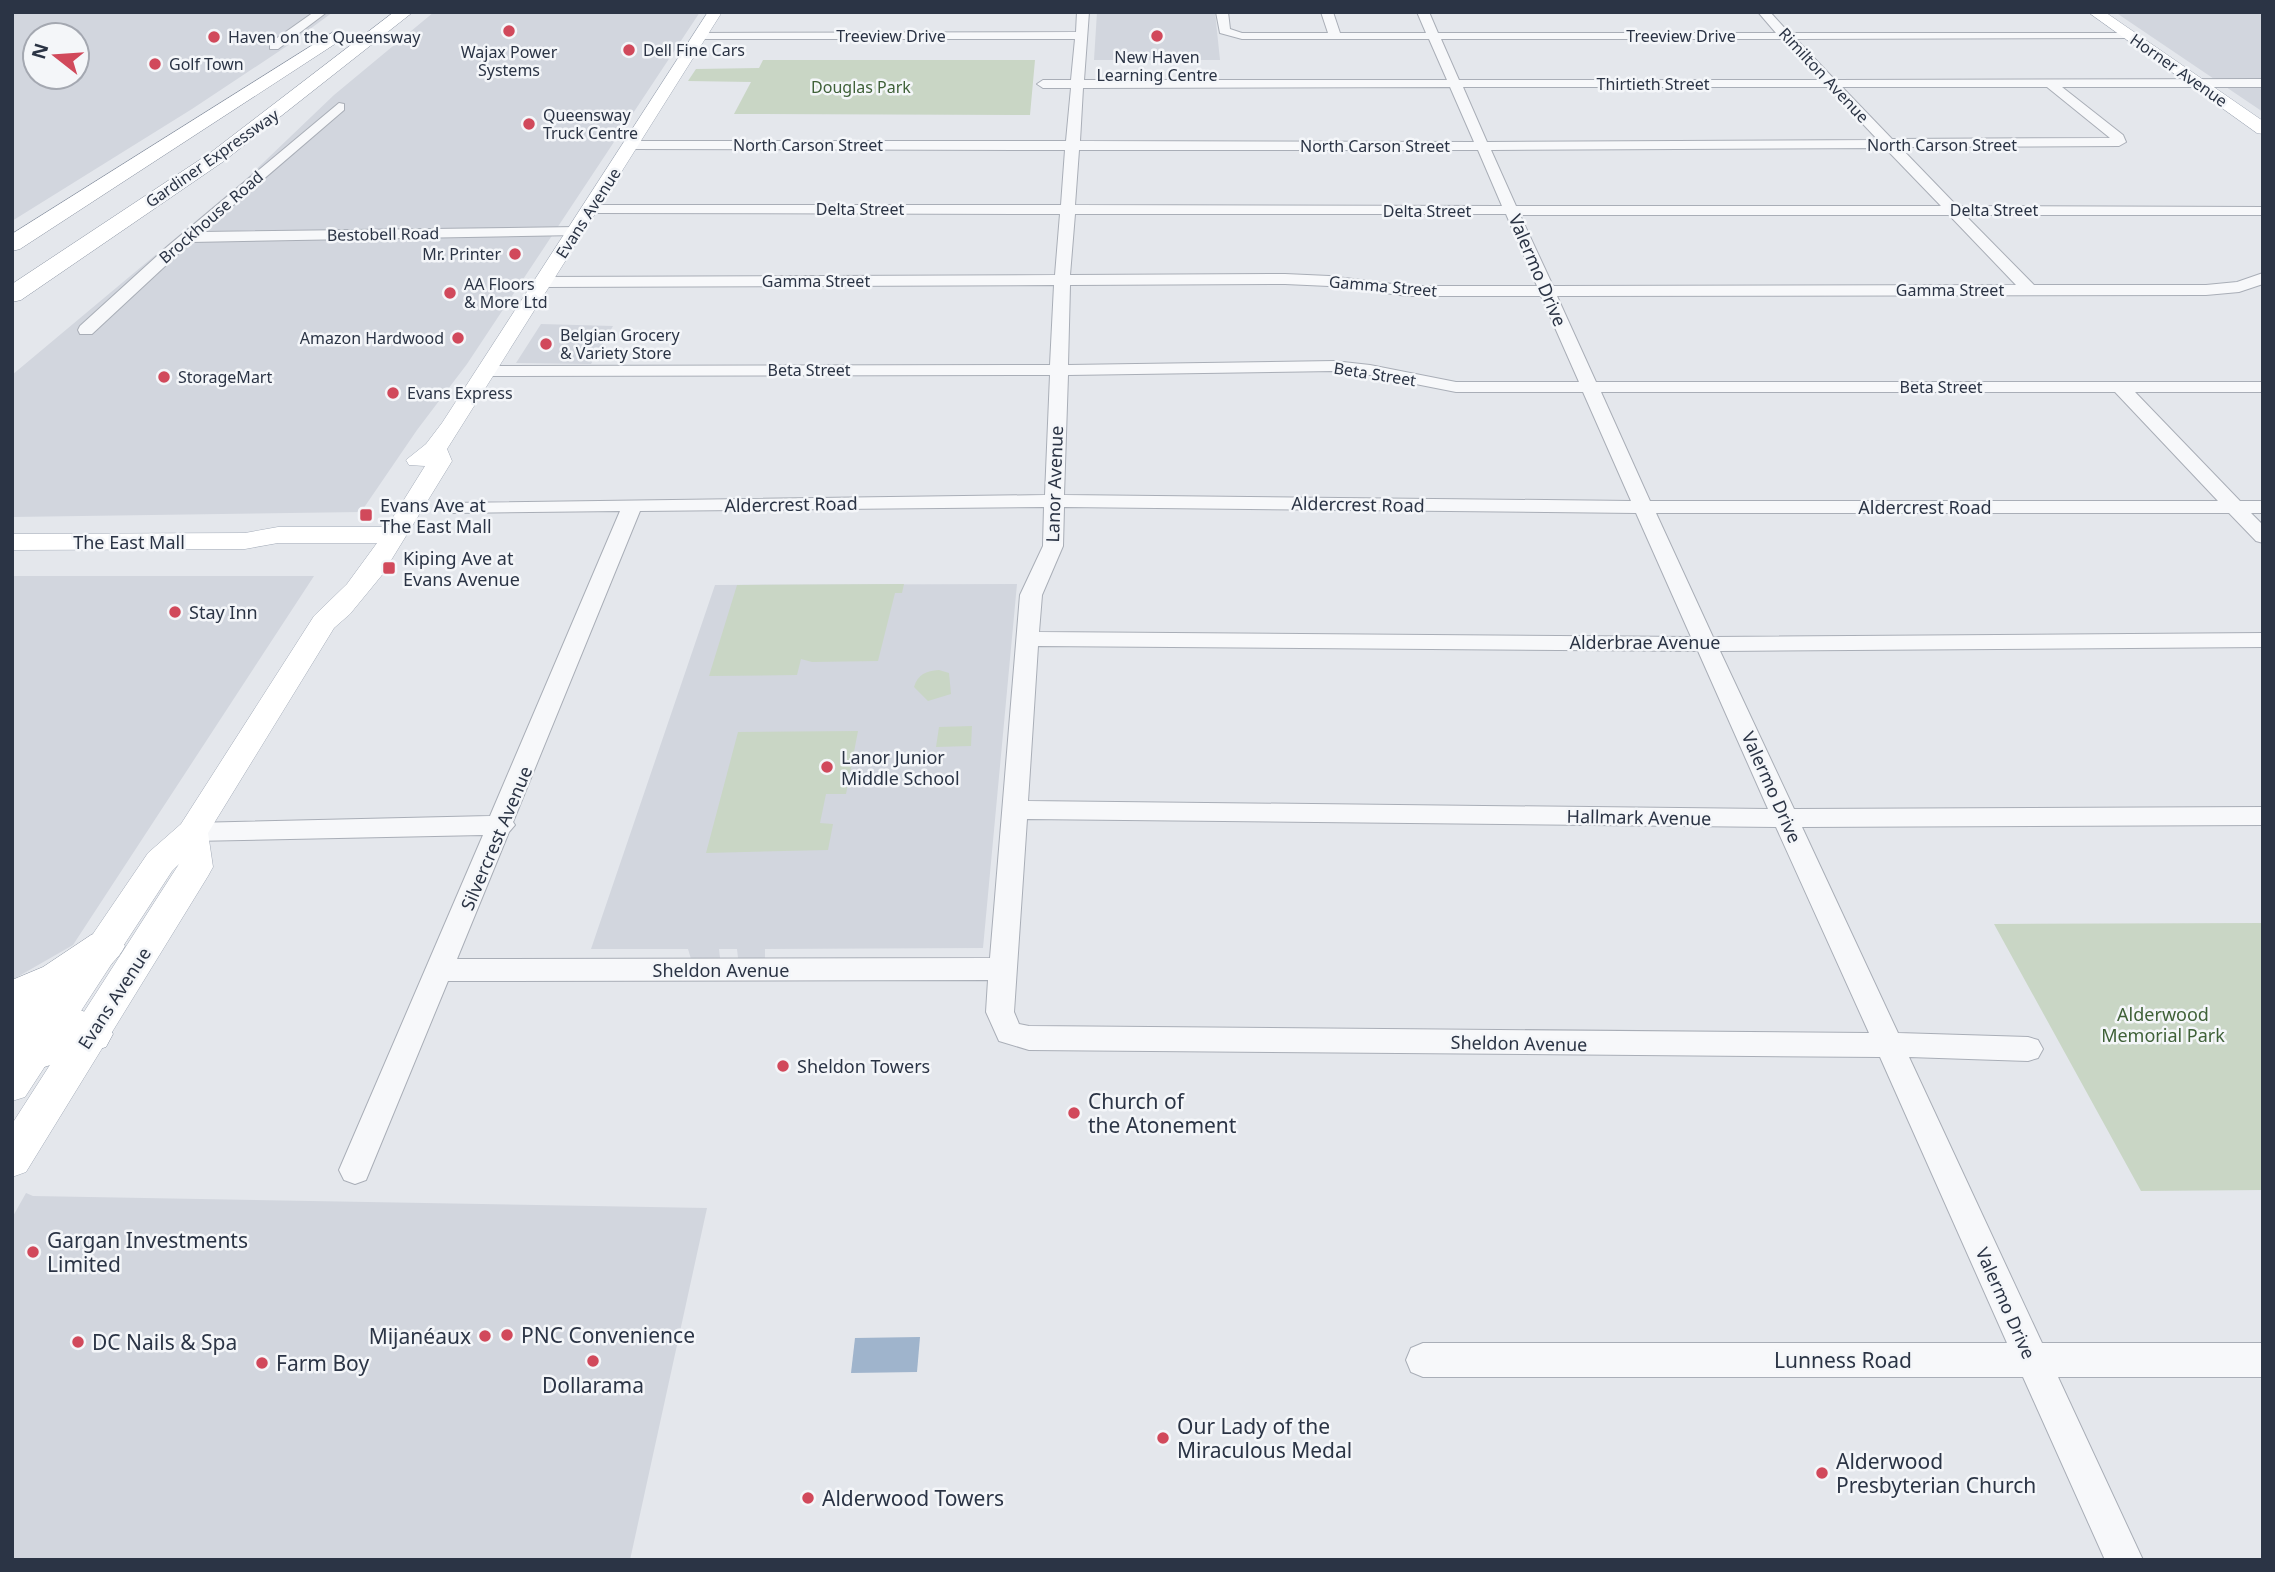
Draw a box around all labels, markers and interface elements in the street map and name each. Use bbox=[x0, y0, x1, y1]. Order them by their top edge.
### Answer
north arrow bbox=[21, 21, 91, 91]
marker: Wajax Power Systems bbox=[501, 23, 517, 39]
street label: Rimilton Avenue bbox=[1774, 23, 1874, 127]
street label: Treeview Drive bbox=[836, 25, 946, 47]
street label: Treeview Drive bbox=[1626, 25, 1736, 47]
place label: Haven on the Queensway bbox=[228, 26, 421, 48]
marker: New Haven Learning Centre bbox=[1149, 28, 1165, 44]
street label: Horner Avenue bbox=[2126, 28, 2232, 112]
marker: Haven on the Queensway bbox=[206, 29, 222, 45]
place label: Dell Fine Cars bbox=[643, 39, 745, 61]
text: N bbox=[25, 40, 54, 62]
place label: Wajax Power Systems bbox=[461, 41, 558, 81]
marker: Dell Fine Cars bbox=[621, 42, 637, 58]
place label: New Haven Learning Centre bbox=[1096, 46, 1218, 86]
place label: Golf Town bbox=[169, 53, 244, 75]
marker: Golf Town bbox=[147, 56, 163, 72]
street label: Thirtieth Street bbox=[1597, 73, 1710, 95]
park label: Douglas Park bbox=[811, 76, 911, 98]
street label: Gardiner Expressway bbox=[141, 103, 284, 212]
place label: Queensway Truck Centre bbox=[543, 104, 638, 144]
marker: Queensway Truck Centre bbox=[521, 116, 537, 132]
street label: North Carson Street bbox=[733, 134, 883, 156]
street label: North Carson Street bbox=[1867, 134, 2017, 156]
street label: North Carson Street bbox=[1300, 135, 1450, 157]
street label: Evans Avenue bbox=[550, 163, 626, 263]
street label: Brockhouse Road bbox=[154, 166, 268, 268]
street label: Delta Street bbox=[816, 198, 904, 220]
street label: Delta Street bbox=[1950, 199, 2038, 221]
street label: Delta Street bbox=[1383, 200, 1471, 222]
street label: Valermo Drive bbox=[1504, 210, 1572, 330]
street label: Bestobell Road bbox=[327, 222, 439, 246]
place label: Mr. Printer bbox=[422, 243, 501, 265]
marker: Mr. Printer bbox=[507, 246, 523, 262]
street label: Gamma Street bbox=[762, 270, 870, 292]
street label: Gamma Street bbox=[1328, 270, 1438, 302]
place label: AA Floors & More Ltd bbox=[464, 273, 548, 313]
street label: Gamma Street bbox=[1896, 279, 2004, 301]
marker: AA Floors & More Ltd bbox=[442, 285, 458, 301]
place label: Belgian Grocery & Variety Store bbox=[560, 324, 680, 364]
place label: Amazon Hardwood bbox=[300, 327, 444, 349]
marker: Amazon Hardwood bbox=[450, 330, 466, 346]
marker: Belgian Grocery & Variety Store bbox=[538, 336, 554, 352]
street label: Beta Street bbox=[1332, 357, 1418, 391]
street label: Beta Street bbox=[767, 359, 851, 381]
place label: StorageMart bbox=[178, 366, 272, 388]
marker: StorageMart bbox=[156, 369, 172, 385]
street label: Beta Street bbox=[1899, 376, 1983, 398]
place label: Evans Express bbox=[407, 382, 513, 404]
marker: Evans Express bbox=[385, 385, 401, 401]
street label: Lanor Avenue bbox=[1040, 425, 1068, 543]
street label: Aldercrest Road bbox=[724, 491, 858, 517]
street label: Aldercrest Road bbox=[1291, 491, 1425, 517]
place label: Evans Ave at The East Mall bbox=[380, 493, 492, 538]
street label: Aldercrest Road bbox=[1858, 495, 1992, 519]
marker: Evans Ave at The East Mall bbox=[358, 507, 374, 523]
street label: The East Mall bbox=[73, 530, 185, 554]
place label: Kiping Ave at Evans Avenue bbox=[403, 546, 520, 591]
marker: Kiping Ave at Evans Avenue bbox=[381, 560, 397, 576]
place label: Stay Inn bbox=[189, 600, 258, 624]
marker: Stay Inn bbox=[167, 604, 183, 620]
street label: Alderbrae Avenue bbox=[1569, 630, 1721, 654]
street label: Valermo Drive bbox=[1737, 727, 1807, 847]
place label: Lanor Junior Middle School bbox=[841, 745, 960, 790]
marker: Lanor Junior Middle School bbox=[819, 759, 835, 775]
street label: Silvercrest Avenue bbox=[455, 762, 537, 914]
street label: Hallmark Avenue bbox=[1567, 804, 1711, 830]
street label: Evans Avenue bbox=[72, 942, 156, 1054]
street label: Sheldon Avenue bbox=[653, 958, 789, 982]
park label: Alderwood Memorial Park bbox=[2101, 1002, 2225, 1047]
street label: Sheldon Avenue bbox=[1450, 1030, 1588, 1056]
place label: Sheldon Towers bbox=[797, 1054, 930, 1078]
marker: Sheldon Towers bbox=[775, 1058, 791, 1074]
place label: Church of the Atonement bbox=[1088, 1087, 1237, 1139]
marker: Church of the Atonement bbox=[1066, 1105, 1082, 1121]
place label: Gargan Investments Limited bbox=[47, 1226, 248, 1278]
street label: Valermo Drive bbox=[1971, 1243, 2041, 1363]
marker: Gargan Investments Limited bbox=[25, 1244, 41, 1260]
place label: PNC Convenience bbox=[521, 1321, 695, 1349]
place label: Mijanéaux bbox=[369, 1322, 471, 1350]
marker: PNC Convenience bbox=[499, 1327, 515, 1343]
place label: DC Nails & Spa bbox=[92, 1328, 237, 1356]
marker: Mijanéaux bbox=[477, 1328, 493, 1344]
marker: DC Nails & Spa bbox=[70, 1334, 86, 1350]
street label: Lunness Road bbox=[1774, 1346, 1912, 1374]
place label: Farm Boy bbox=[276, 1349, 369, 1377]
marker: Dollarama bbox=[585, 1353, 601, 1369]
marker: Farm Boy bbox=[254, 1355, 270, 1371]
place label: Dollarama bbox=[542, 1371, 644, 1399]
place label: Our Lady of the Miraculous Medal bbox=[1177, 1412, 1352, 1464]
marker: Our Lady of the Miraculous Medal bbox=[1155, 1430, 1171, 1446]
place label: Alderwood Presbyterian Church bbox=[1836, 1447, 2036, 1499]
marker: Alderwood Presbyterian Church bbox=[1814, 1465, 1830, 1481]
place label: Alderwood Towers bbox=[822, 1484, 1004, 1512]
marker: Alderwood Towers bbox=[800, 1490, 816, 1506]

